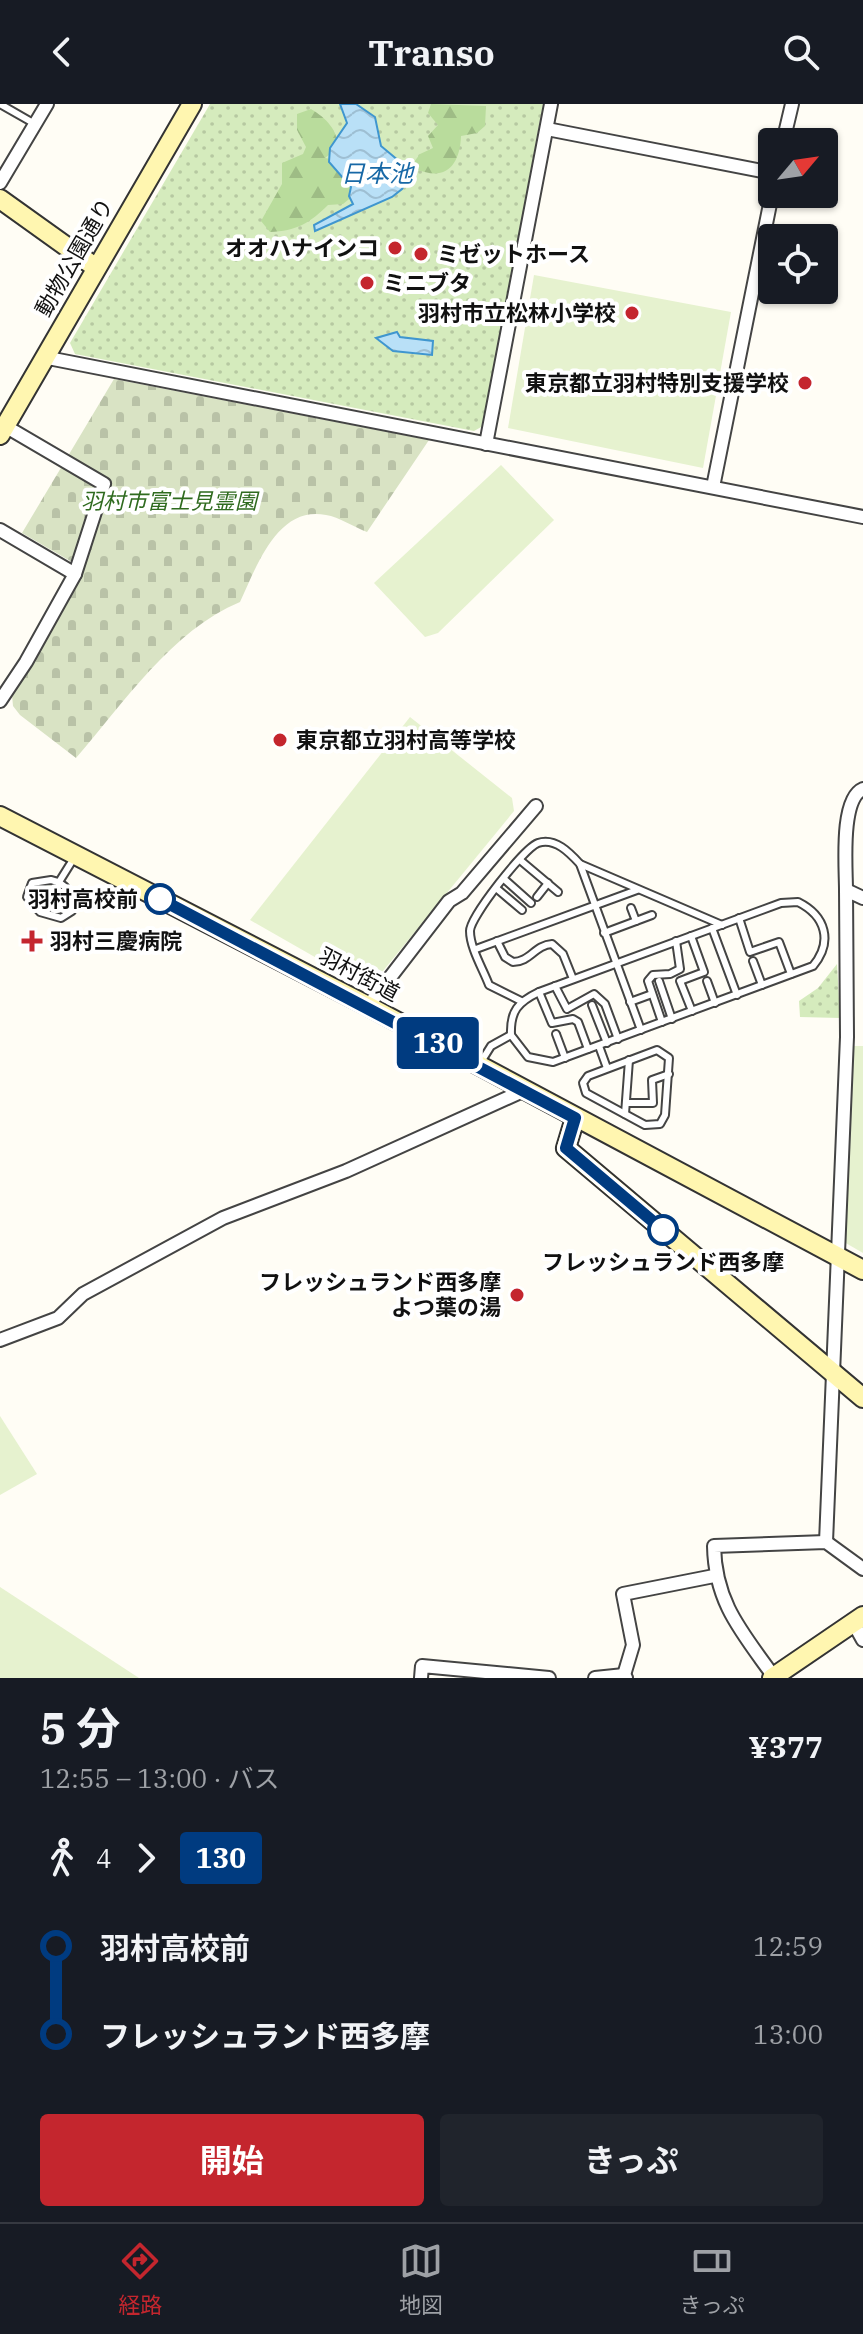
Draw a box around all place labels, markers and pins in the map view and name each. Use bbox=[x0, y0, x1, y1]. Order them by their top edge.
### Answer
place label: オオハナインコ bbox=[225, 233, 379, 262]
marker: オオハナインコ bbox=[386, 239, 404, 257]
place label: ミゼットホース bbox=[437, 239, 590, 268]
marker: ミゼットホース bbox=[412, 245, 430, 263]
place label: ミニブタ bbox=[383, 268, 471, 297]
marker: ミニブタ bbox=[358, 274, 376, 292]
place label: 羽村市立松林小学校 bbox=[418, 298, 616, 327]
marker: 羽村市立松林小学校 bbox=[623, 304, 641, 322]
place label: 東京都立羽村特別支援学校 bbox=[525, 368, 789, 397]
marker: 東京都立羽村特別支援学校 bbox=[796, 374, 814, 392]
place label: 東京都立羽村高等学校 bbox=[296, 725, 516, 754]
marker: 東京都立羽村高等学校 bbox=[271, 731, 289, 749]
place label: 羽村高校前 bbox=[28, 884, 138, 913]
marker: 羽村高校前 bbox=[145, 884, 175, 914]
place label: 羽村三慶病院 bbox=[50, 926, 182, 955]
marker: 羽村三慶病院 bbox=[21, 930, 43, 952]
marker: フレッシュランド西多摩 bbox=[648, 1215, 678, 1245]
place label: フレッシュランド西多摩 bbox=[542, 1247, 784, 1276]
place label: フレッシュランド西多摩 よつ葉の湯 bbox=[259, 1267, 501, 1321]
marker: フレッシュランド西多摩 よつ葉の湯 bbox=[508, 1286, 526, 1304]

